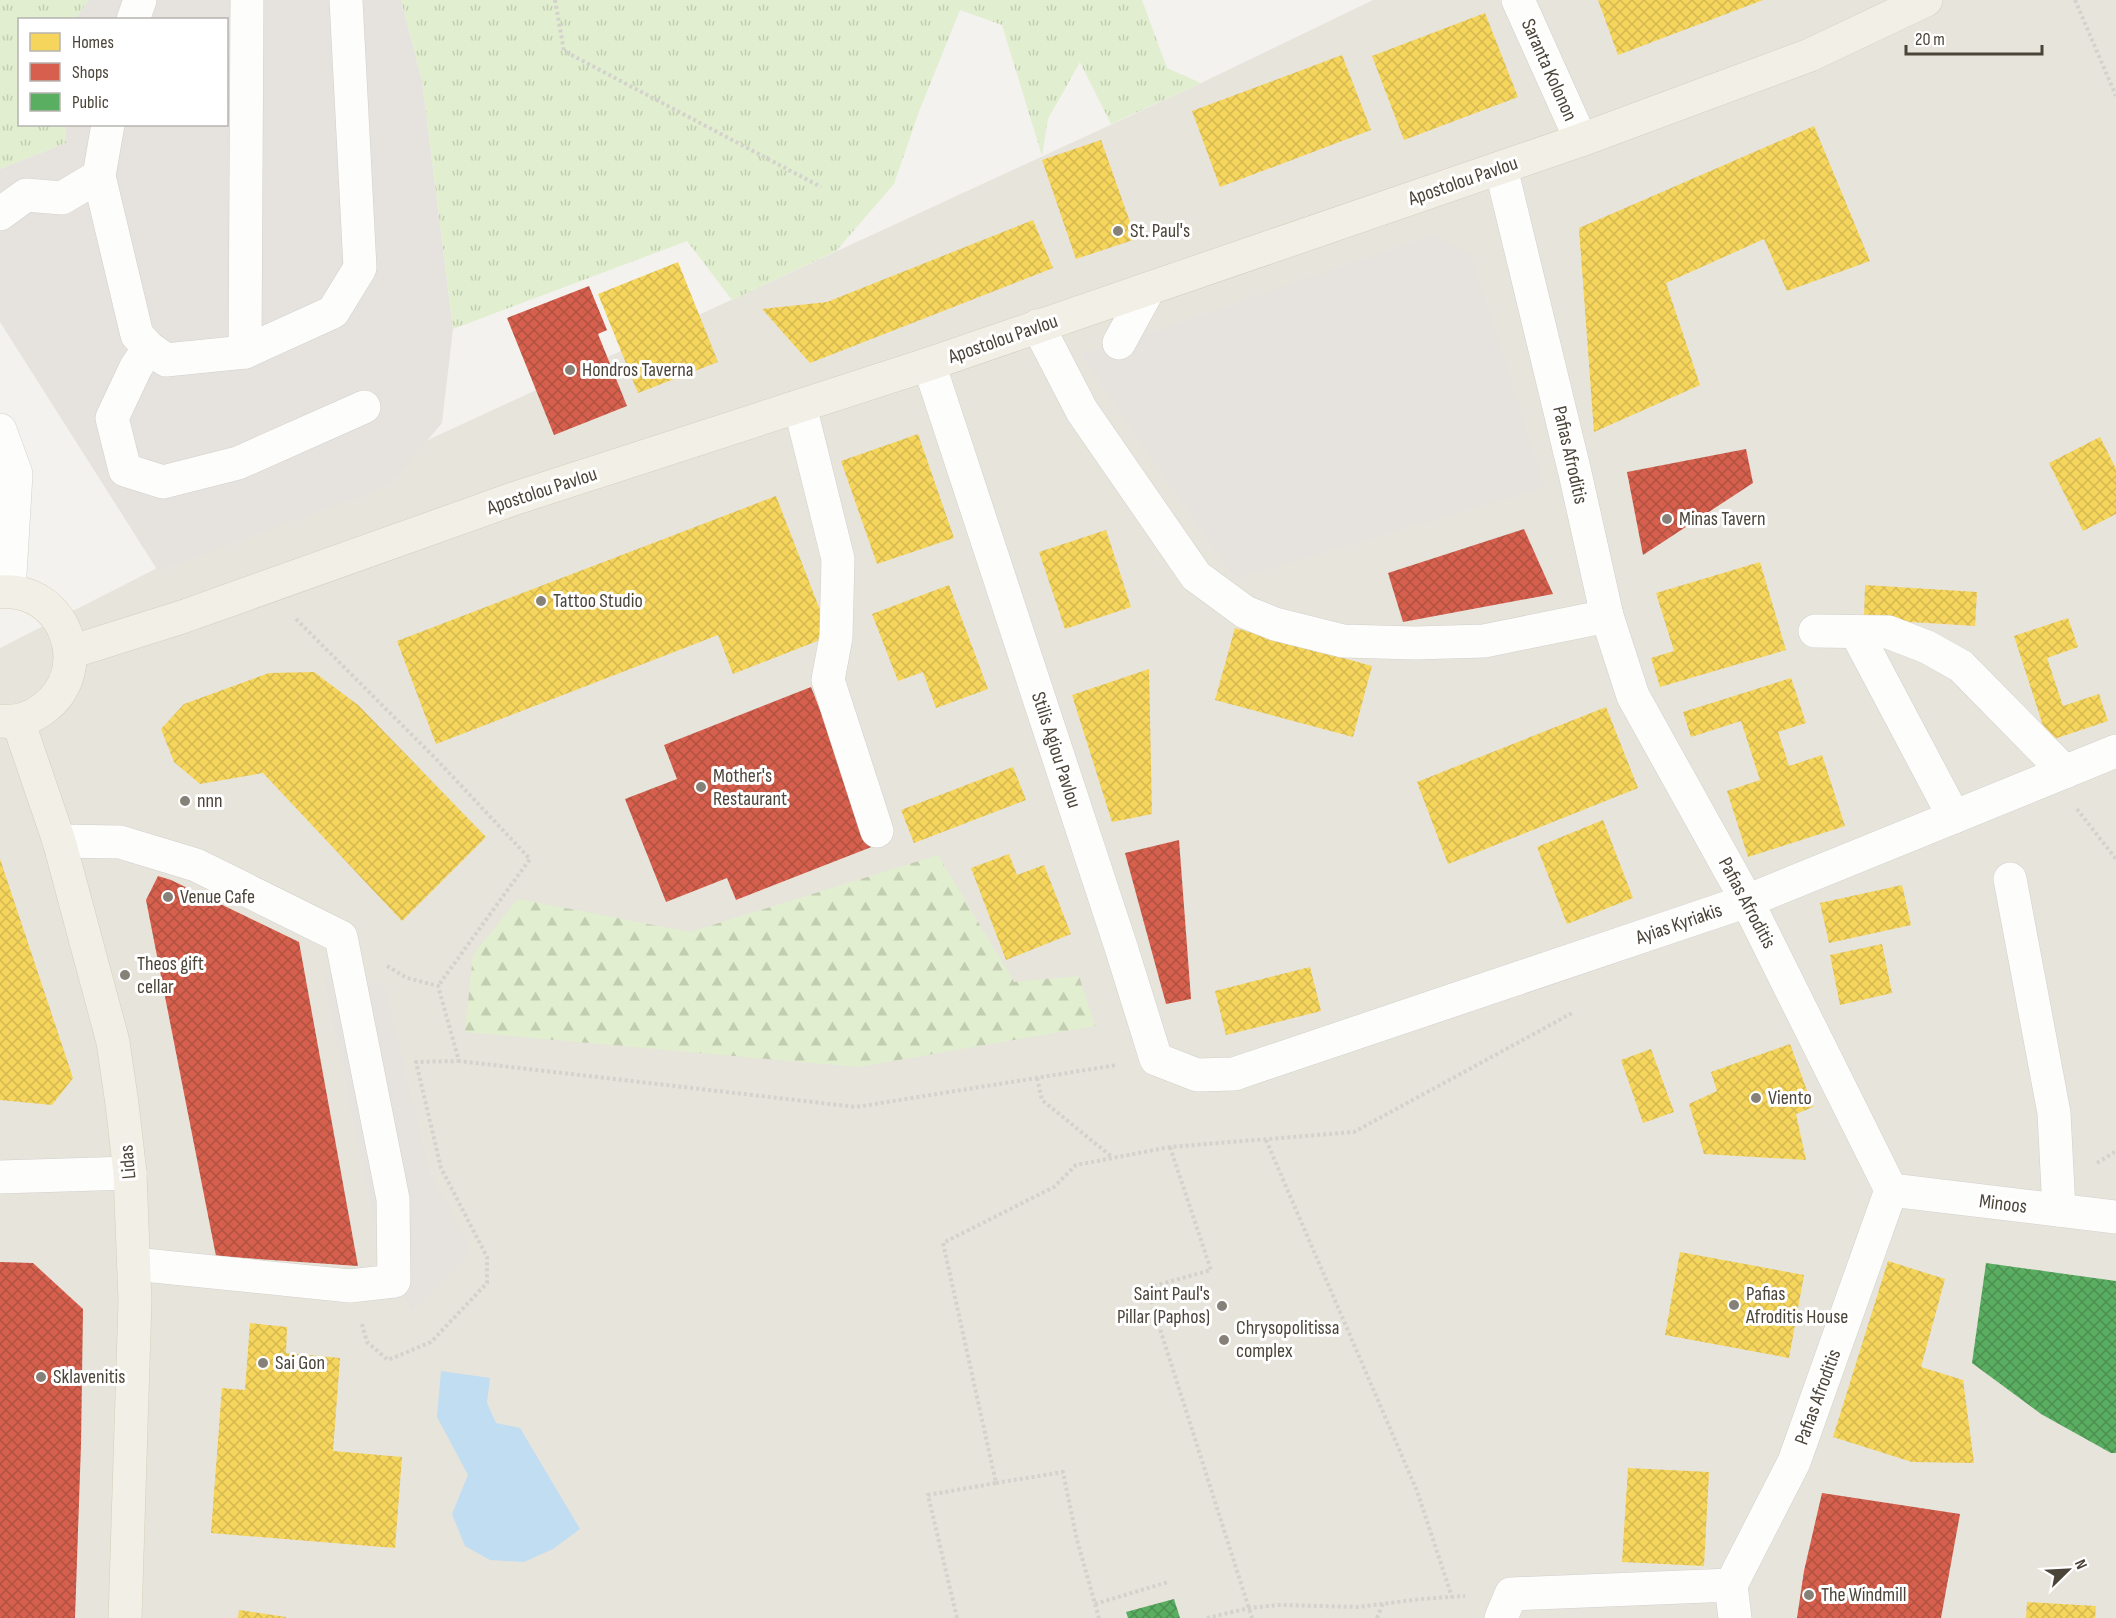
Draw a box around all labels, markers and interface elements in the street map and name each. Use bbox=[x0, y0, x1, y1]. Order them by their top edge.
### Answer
street label: Saranta Kolonon bbox=[1516, 15, 1582, 125]
legend bbox=[18, 18, 228, 126]
scale bar bbox=[1906, 18, 2042, 56]
text: 20 m bbox=[1915, 29, 1945, 50]
text: Homes bbox=[72, 32, 114, 53]
text: Shops bbox=[72, 62, 109, 83]
text: Public bbox=[72, 92, 109, 113]
street label: Apostolou Pavlou bbox=[1404, 151, 1521, 211]
place label: St. Paul's bbox=[1130, 219, 1190, 243]
marker: St. Paul's bbox=[1111, 224, 1125, 238]
street label: Apostolou Pavlou bbox=[944, 309, 1061, 369]
place label: Hondros Taverna bbox=[582, 358, 693, 382]
marker: Hondros Taverna bbox=[563, 363, 577, 377]
street label: Pafias Afroditis bbox=[1547, 404, 1593, 506]
street label: Apostolou Pavlou bbox=[483, 462, 600, 520]
place label: Minas Tavern bbox=[1679, 507, 1766, 531]
marker: Minas Tavern bbox=[1660, 512, 1674, 526]
place label: Tattoo Studio bbox=[553, 589, 643, 613]
marker: Tattoo Studio bbox=[534, 594, 548, 608]
street label: Stilis Agiou Pavlou bbox=[1026, 689, 1086, 811]
place label: Mother's Restaurant bbox=[713, 764, 787, 811]
marker: Mother's Restaurant bbox=[694, 780, 708, 794]
place label: nnn bbox=[197, 789, 223, 813]
marker: nnn bbox=[178, 794, 192, 808]
street label: Pafias Afroditis bbox=[1713, 853, 1781, 953]
place label: Venue Cafe bbox=[180, 885, 255, 909]
marker: Venue Cafe bbox=[161, 890, 175, 904]
street label: Ayias Kyriakis bbox=[1632, 898, 1725, 950]
place label: Theos gift cellar bbox=[137, 952, 204, 999]
marker: Theos gift cellar bbox=[118, 968, 132, 982]
place label: Viento bbox=[1768, 1086, 1812, 1110]
marker: Viento bbox=[1749, 1091, 1763, 1105]
street label: Lidas bbox=[115, 1144, 141, 1180]
street label: Minoos bbox=[1978, 1189, 2028, 1219]
place label: Saint Paul's Pillar (Paphos) bbox=[1117, 1282, 1210, 1329]
place label: Pafias Afroditis House bbox=[1745, 1282, 1848, 1329]
marker: Pafias Afroditis House bbox=[1727, 1298, 1741, 1312]
marker: Saint Paul's Pillar (Paphos) bbox=[1215, 1299, 1229, 1313]
place label: Chrysopolitissa complex bbox=[1236, 1316, 1339, 1363]
marker: Chrysopolitissa complex bbox=[1217, 1333, 1231, 1347]
street label: Pafias Afroditis bbox=[1790, 1346, 1846, 1448]
place label: Sai Gon bbox=[275, 1351, 325, 1375]
marker: Sai Gon bbox=[256, 1356, 270, 1370]
place label: Sklavenitis bbox=[53, 1365, 125, 1389]
marker: Sklavenitis bbox=[34, 1370, 48, 1384]
north arrow bbox=[2038, 1540, 2098, 1600]
text: N bbox=[2070, 1557, 2091, 1572]
place label: The Windmill bbox=[1821, 1583, 1906, 1607]
marker: The Windmill bbox=[1802, 1588, 1816, 1602]

